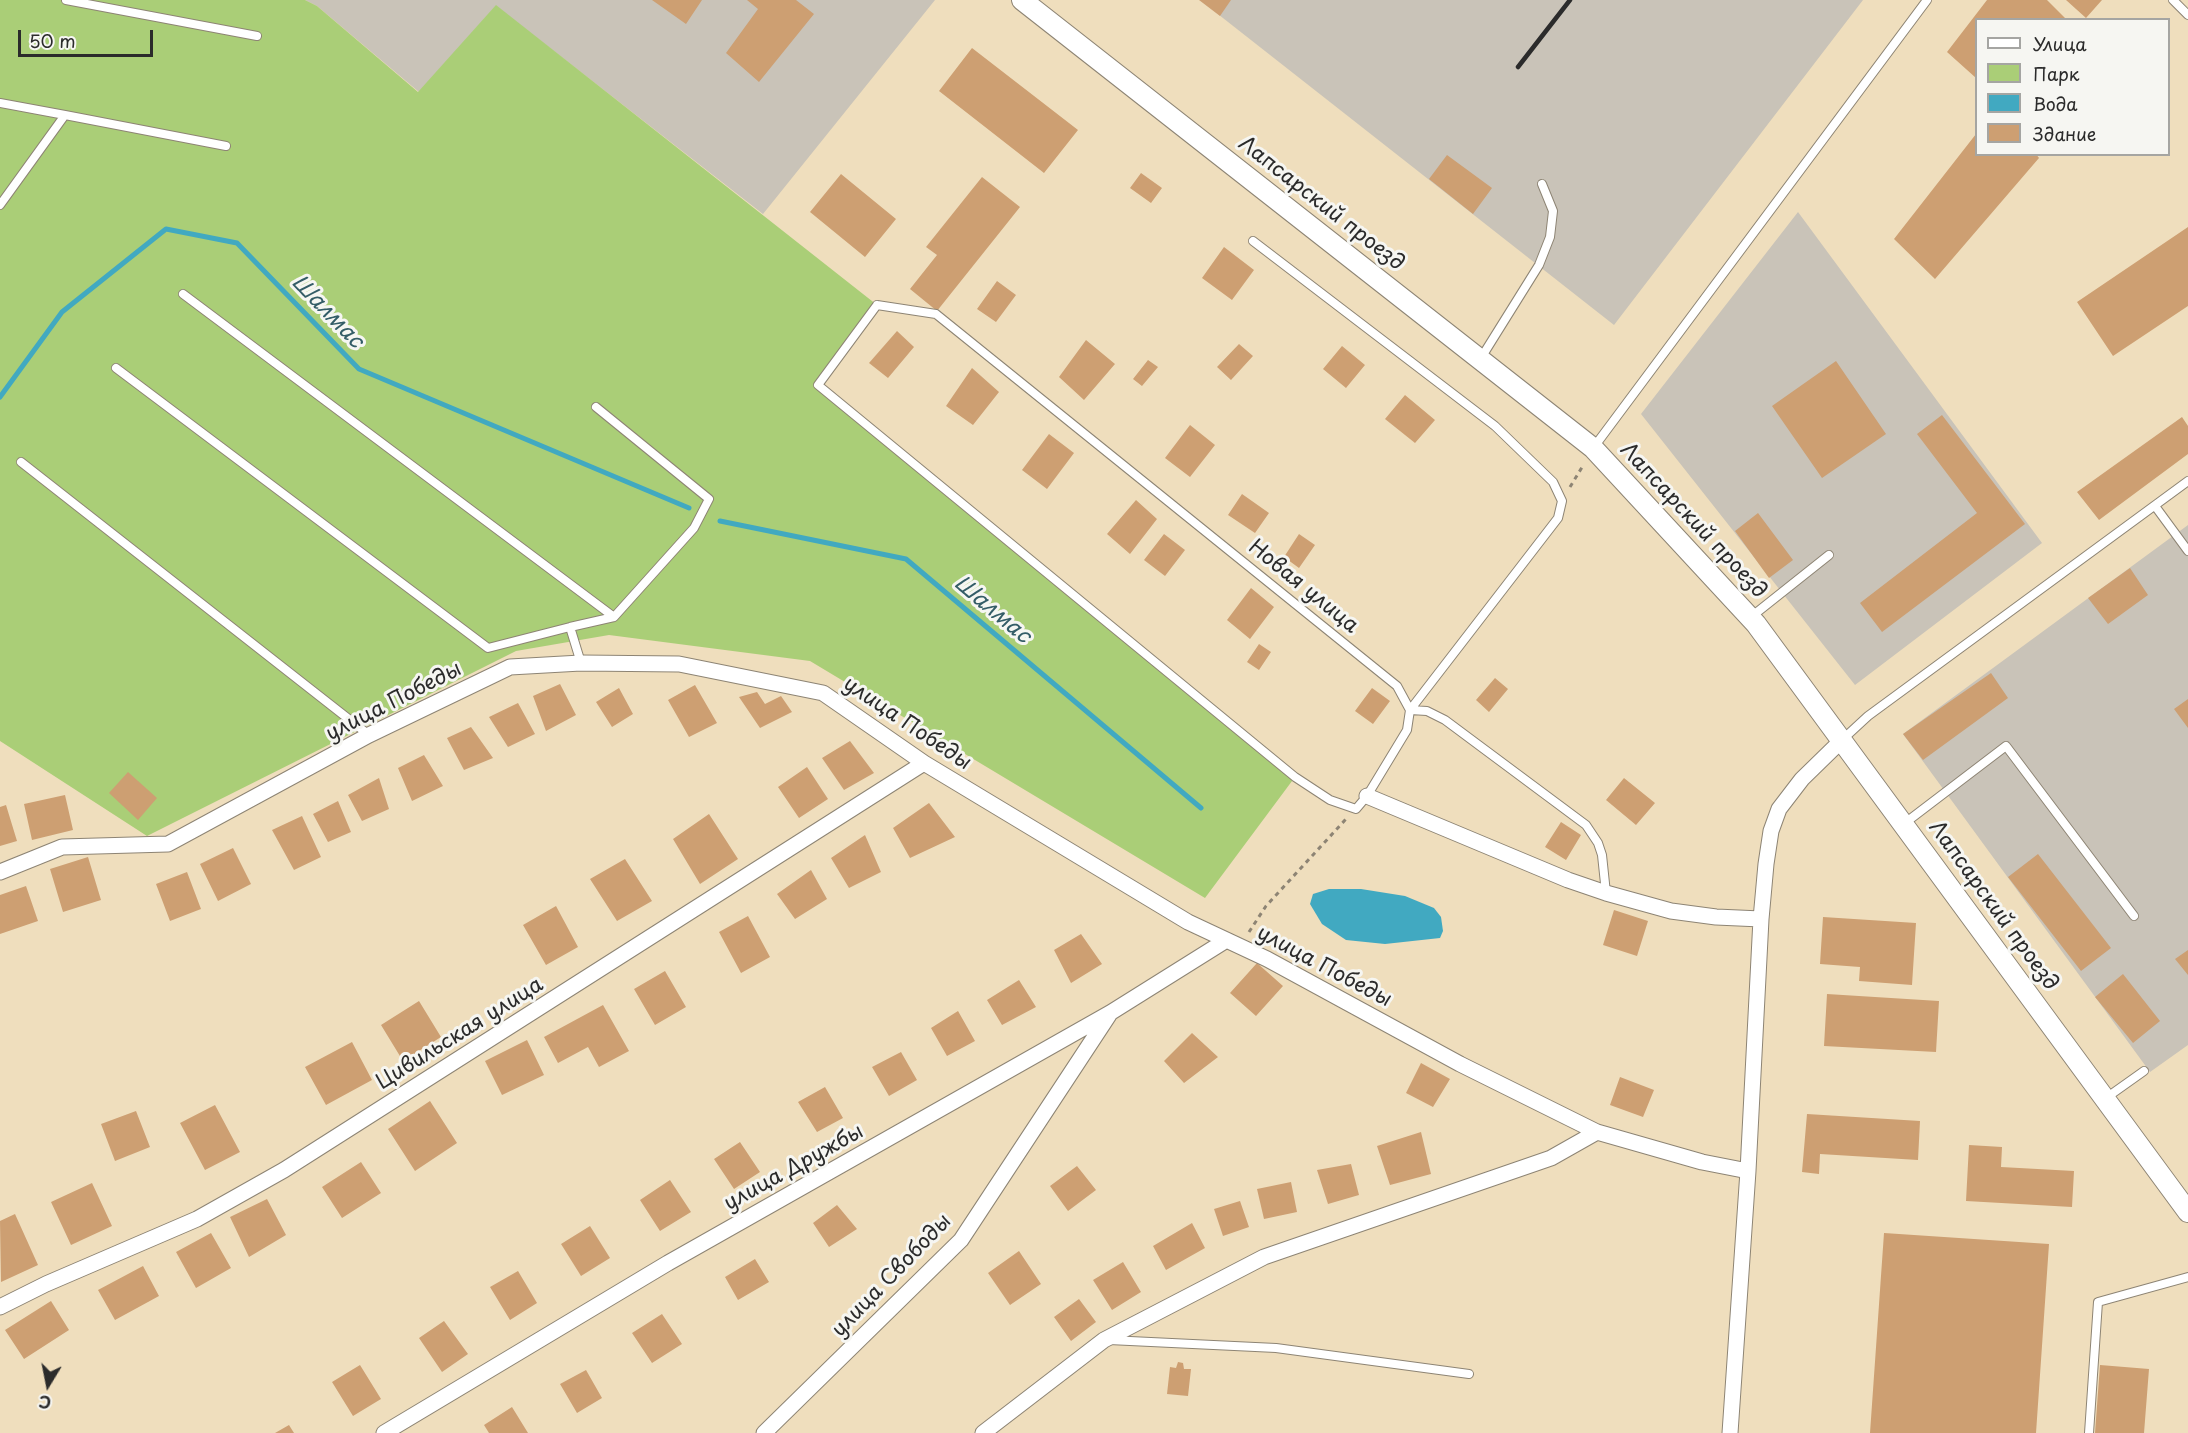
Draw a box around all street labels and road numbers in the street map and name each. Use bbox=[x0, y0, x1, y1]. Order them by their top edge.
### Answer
street label: Лапсарский проезд bbox=[1233, 131, 1409, 277]
street label: Лапсарский проезд bbox=[1614, 438, 1772, 604]
street label: Новая улица bbox=[1243, 535, 1363, 639]
street label: улица Победы bbox=[322, 657, 466, 747]
street label: улица Победы bbox=[838, 672, 976, 776]
street label: Лапсарский проезд bbox=[1923, 816, 2063, 996]
street label: улица Победы bbox=[1252, 921, 1396, 1013]
street label: Цивильская улица bbox=[372, 973, 548, 1095]
street label: улица Дружбы bbox=[720, 1119, 868, 1217]
street label: улица Свободы bbox=[827, 1209, 957, 1343]

